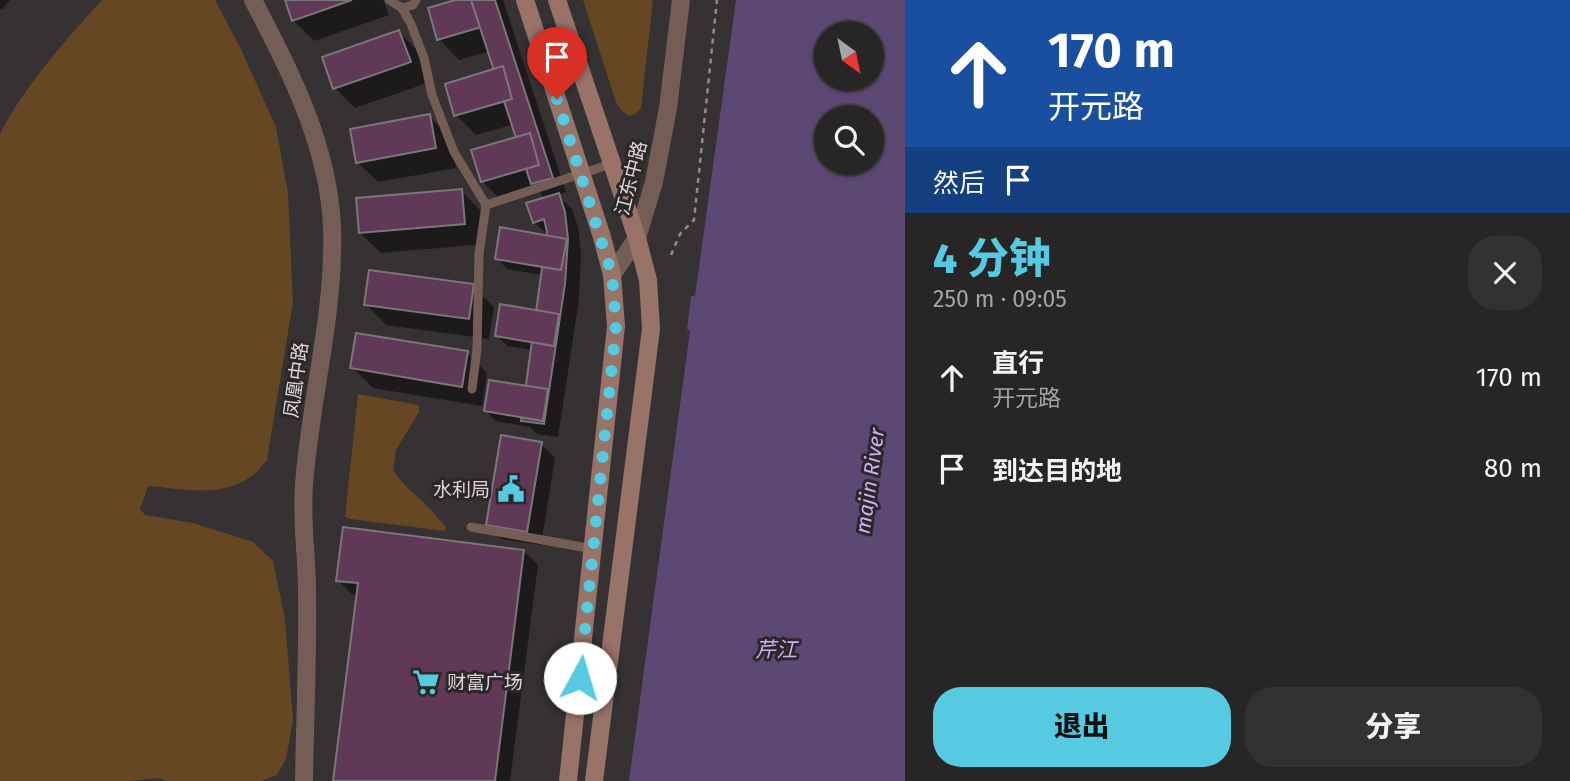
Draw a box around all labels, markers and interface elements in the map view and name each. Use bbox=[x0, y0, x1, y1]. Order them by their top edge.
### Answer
north arrow bbox=[814, 21, 884, 91]
map controls bbox=[814, 21, 884, 175]
text: 170 m bbox=[1048, 21, 1175, 80]
pin bbox=[527, 27, 587, 99]
icon: ahead bbox=[933, 28, 1024, 119]
icon: arrive bbox=[538, 38, 576, 76]
text: 开元路 bbox=[1048, 88, 1144, 126]
button: search bbox=[814, 105, 884, 175]
street label: 江东中路 bbox=[611, 138, 651, 218]
icon: arrive bbox=[999, 161, 1037, 199]
text: 然后 bbox=[933, 168, 985, 199]
text: 4 分钟 bbox=[933, 234, 1051, 284]
button: close bbox=[1468, 236, 1542, 310]
text: 250 m · 09:05 bbox=[933, 285, 1067, 313]
street label: 凤凰中路 bbox=[279, 341, 313, 419]
text: 直行 bbox=[992, 348, 1044, 379]
icon: ahead bbox=[933, 359, 971, 397]
text: 170 m bbox=[1476, 362, 1542, 393]
text: 开元路 bbox=[992, 384, 1061, 412]
water label: majin River bbox=[850, 425, 890, 536]
icon: arrive bbox=[933, 450, 971, 488]
text: 80 m bbox=[1484, 453, 1542, 484]
text: 到达目的地 bbox=[992, 456, 1122, 487]
public building icon: 水利局 bbox=[496, 474, 526, 504]
place label: 水利局 bbox=[433, 478, 490, 501]
water label: 芹江 bbox=[755, 637, 799, 663]
position arrow bbox=[543, 641, 617, 715]
supermarket icon: 财富广场 bbox=[411, 667, 441, 697]
place label: 财富广场 bbox=[447, 671, 523, 694]
button: 退出 bbox=[933, 687, 1231, 767]
button: 分享 bbox=[1245, 687, 1542, 767]

